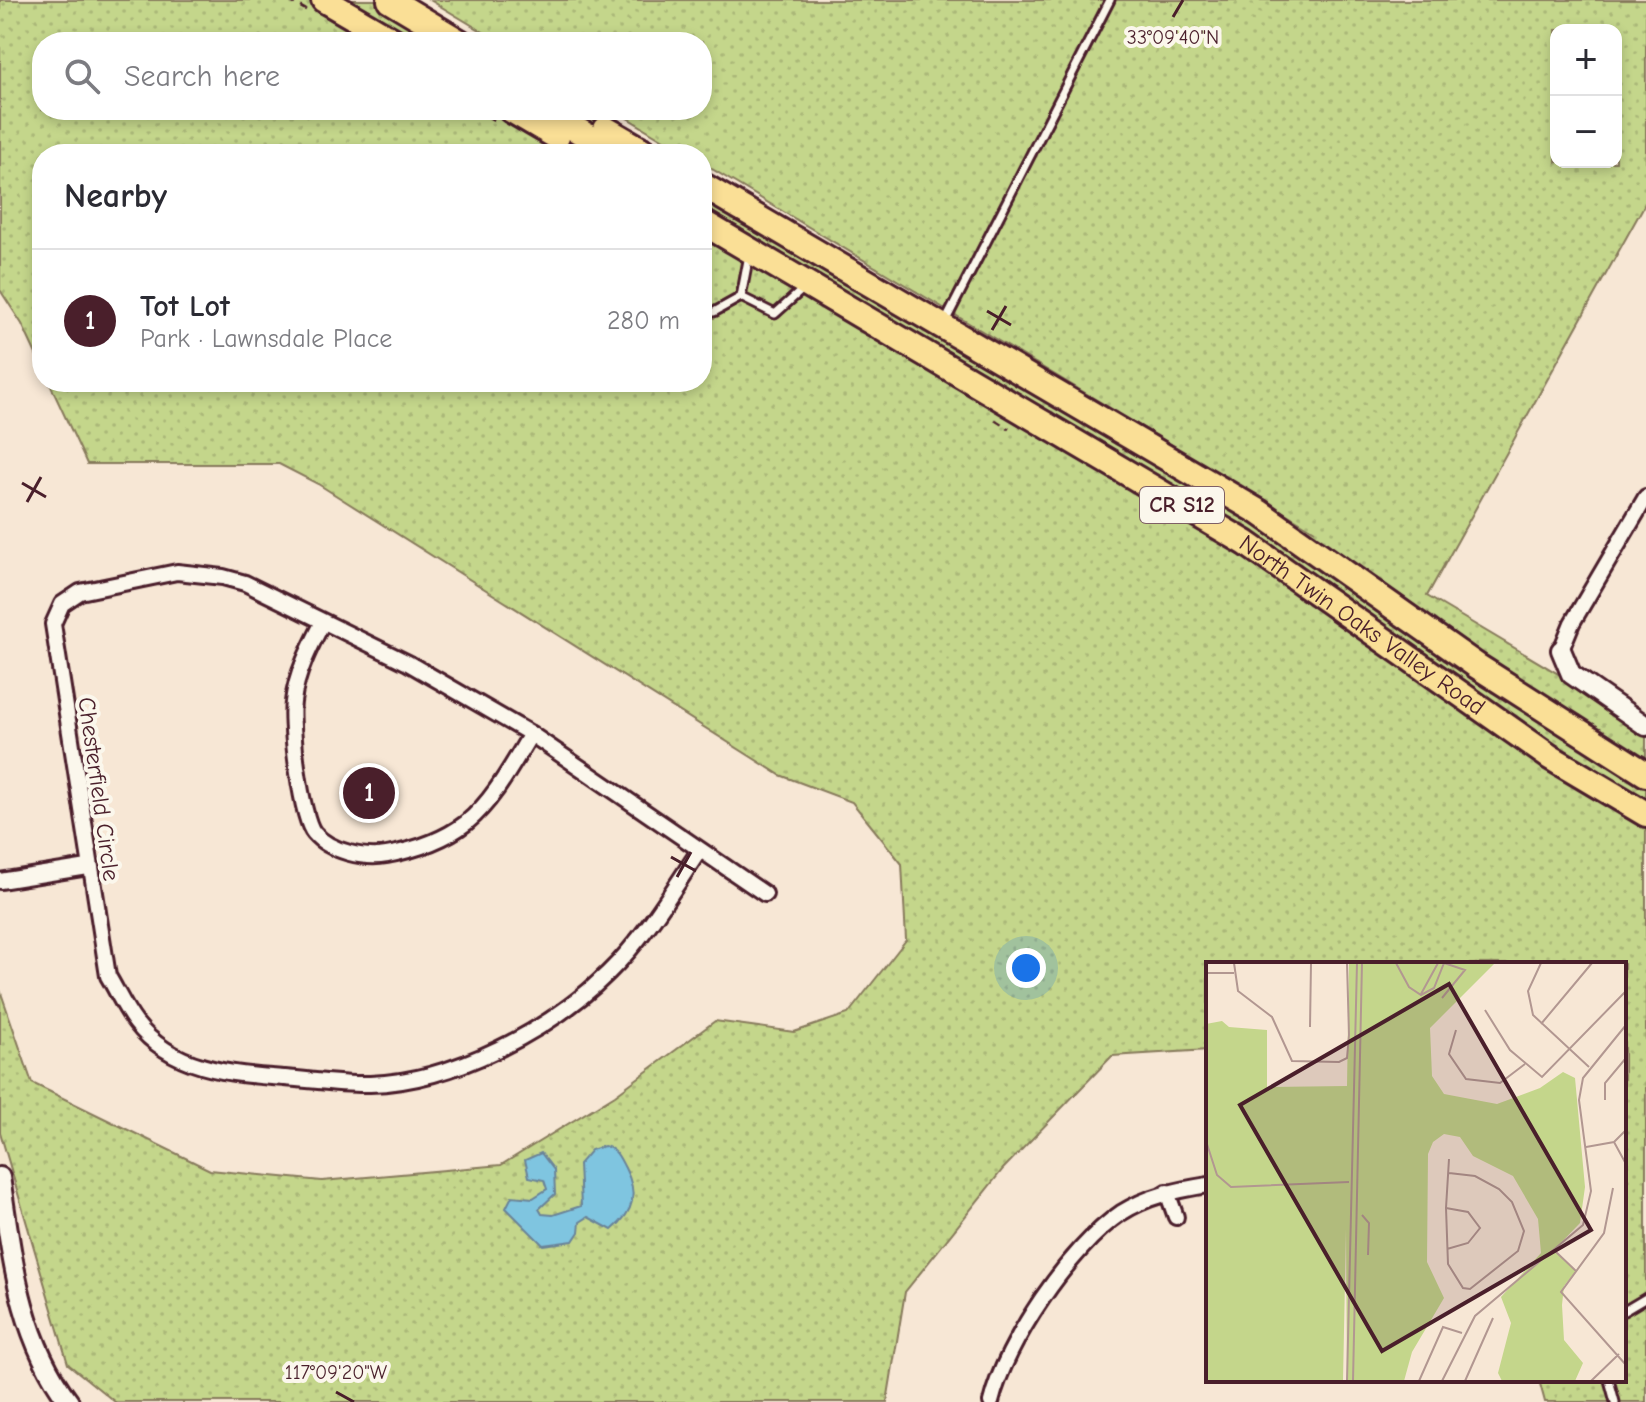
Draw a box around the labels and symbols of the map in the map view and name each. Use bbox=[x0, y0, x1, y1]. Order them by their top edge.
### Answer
text: 33°09'40"N bbox=[1127, 26, 1219, 49]
road number: CR S12 bbox=[1140, 487, 1224, 523]
street label: North Twin Oaks Valley Road bbox=[1234, 529, 1491, 721]
street label: Chesterfield Circle bbox=[72, 695, 126, 883]
pin: 1 bbox=[343, 763, 395, 823]
your location bbox=[1006, 948, 1046, 988]
inset map bbox=[1206, 962, 1626, 1382]
text: 117°09'20"W bbox=[285, 1361, 388, 1384]

